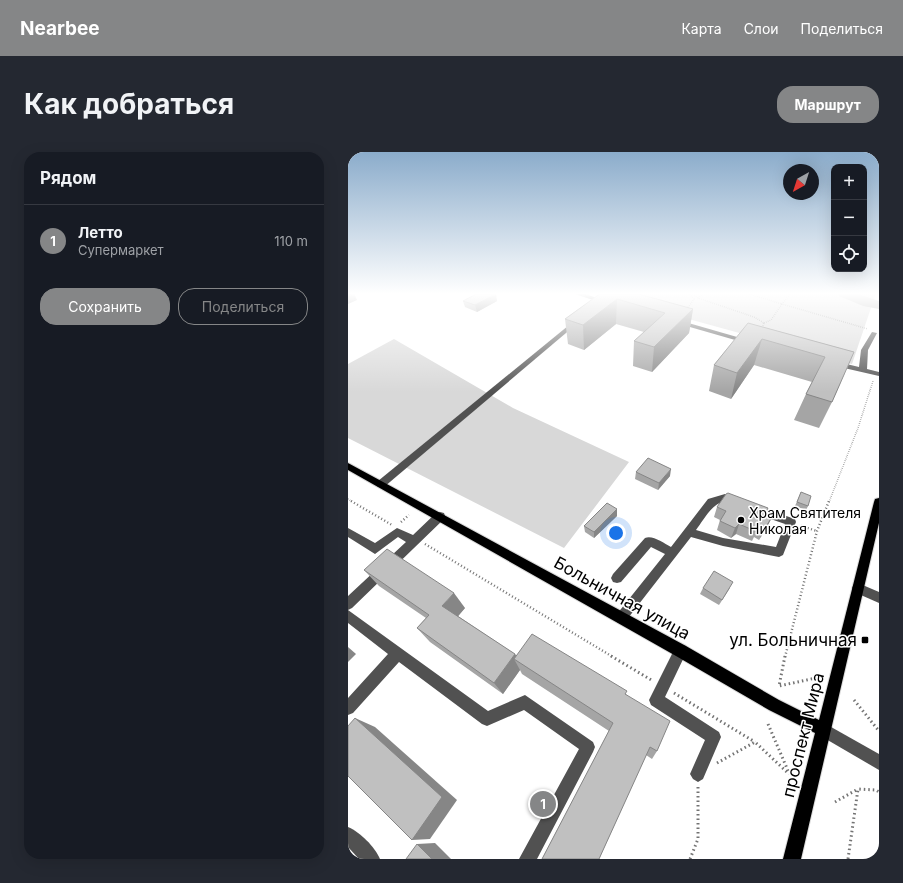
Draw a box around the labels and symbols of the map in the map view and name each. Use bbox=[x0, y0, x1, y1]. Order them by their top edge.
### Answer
north arrow bbox=[783, 164, 819, 200]
place label: Храм Святителя Николая bbox=[749, 504, 861, 537]
marker: Храм Святителя Николая bbox=[736, 515, 746, 525]
your location bbox=[606, 523, 626, 543]
street label: Больничная улица bbox=[550, 552, 694, 644]
place label: ул. Больничная bbox=[729, 630, 857, 650]
marker: ул. Больничная bbox=[860, 635, 870, 645]
street label: проспект Мира bbox=[778, 671, 828, 799]
pin: 1 bbox=[530, 789, 556, 819]

